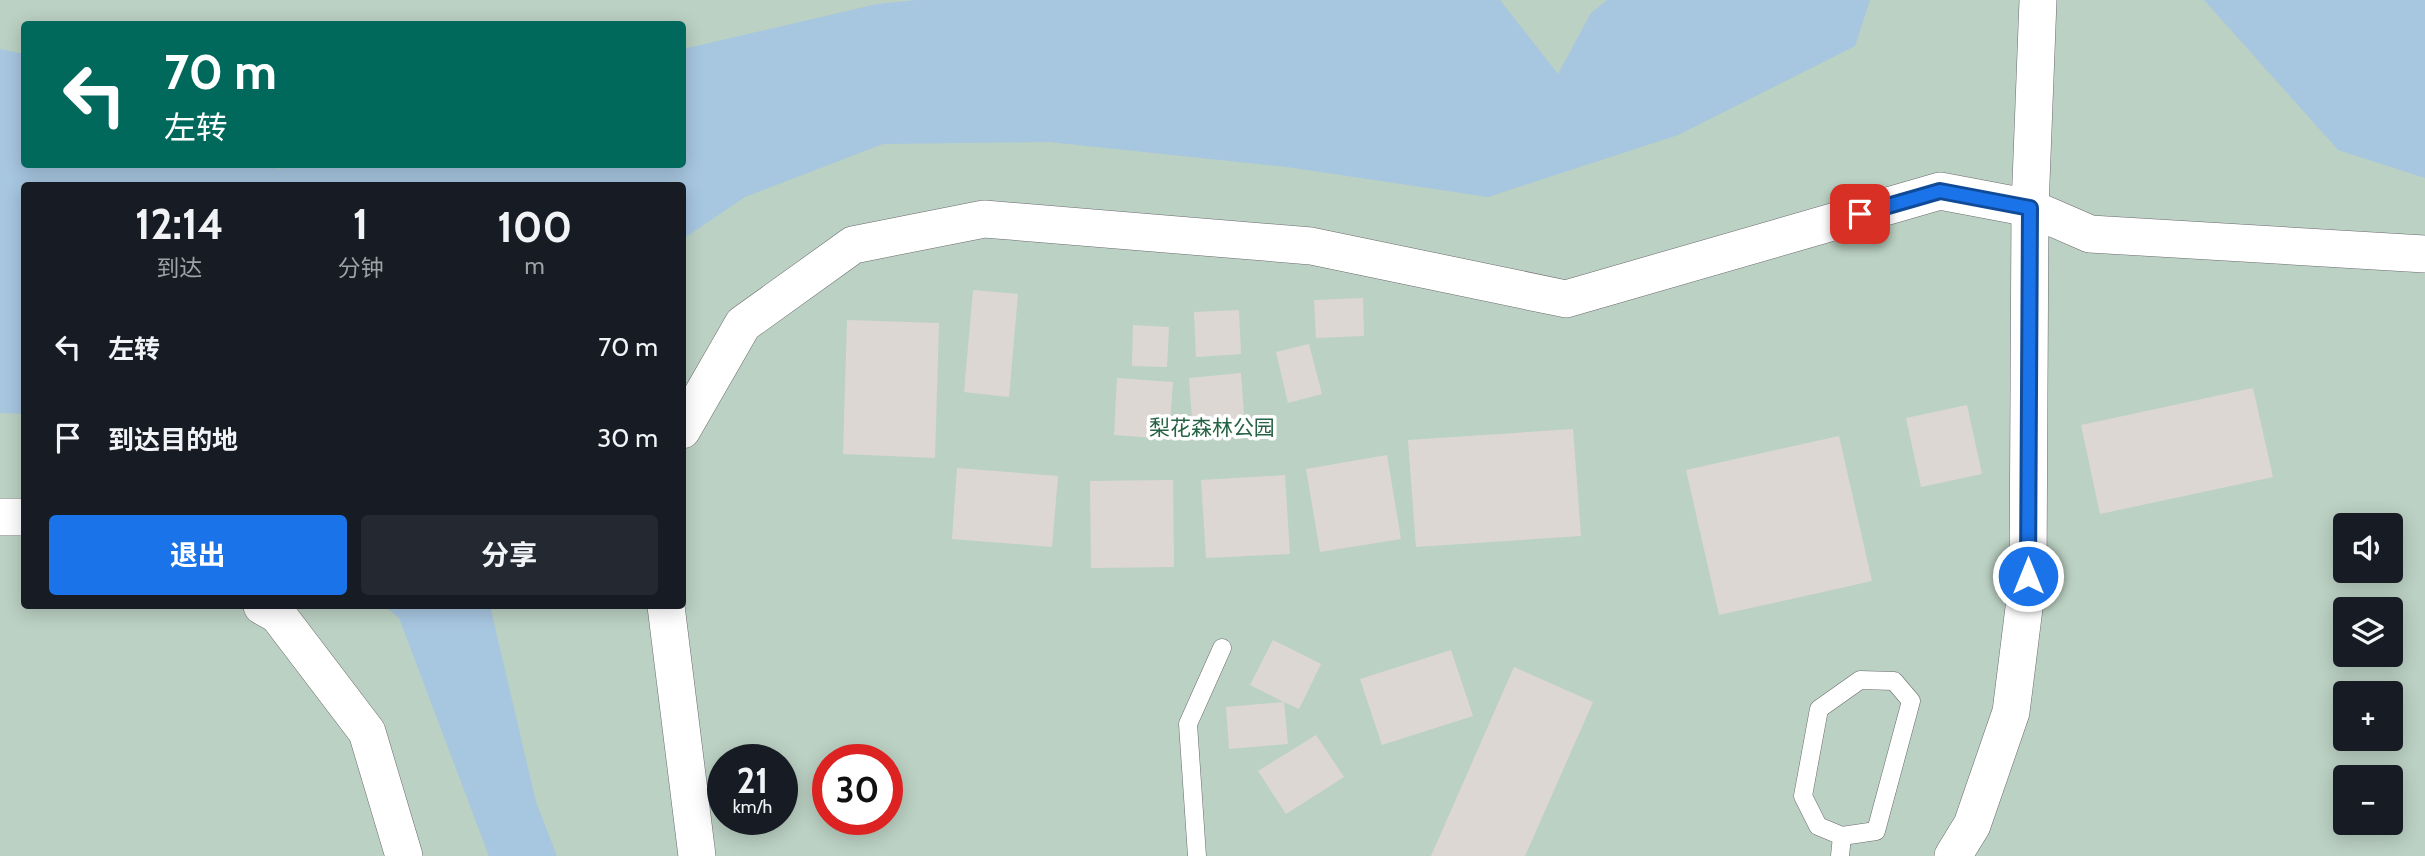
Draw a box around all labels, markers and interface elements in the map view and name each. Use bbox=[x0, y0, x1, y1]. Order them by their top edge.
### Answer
text: 70 m bbox=[164, 42, 277, 101]
icon: left bbox=[49, 49, 140, 140]
text: 左转 bbox=[164, 108, 228, 147]
pin bbox=[1830, 184, 1890, 244]
icon: arrive bbox=[1841, 195, 1879, 233]
text: 12:14 bbox=[135, 198, 224, 250]
text: 1 bbox=[353, 198, 368, 250]
text: 100 bbox=[497, 201, 572, 253]
text: m bbox=[525, 252, 545, 280]
text: 到达 bbox=[156, 254, 202, 282]
text: 分钟 bbox=[337, 254, 383, 282]
icon: left bbox=[49, 328, 87, 366]
text: 70 m bbox=[598, 331, 658, 363]
text: 左转 bbox=[108, 333, 160, 365]
park label: 梨花森林公园 bbox=[1149, 415, 1275, 440]
icon: arrive bbox=[49, 419, 87, 457]
text: 30 m bbox=[597, 422, 658, 454]
text: 到达目的地 bbox=[108, 424, 238, 456]
map controls bbox=[2333, 513, 2403, 835]
button: sound bbox=[2333, 513, 2403, 583]
button: 退出 bbox=[49, 515, 347, 595]
button: 分享 bbox=[361, 515, 658, 595]
position arrow bbox=[1991, 539, 2065, 613]
button: layers bbox=[2333, 597, 2403, 667]
button: + bbox=[2333, 681, 2403, 751]
speed limit sign: 30 bbox=[812, 744, 903, 835]
text: 21 bbox=[737, 759, 768, 802]
button: − bbox=[2333, 765, 2403, 835]
text: km/h bbox=[733, 796, 772, 818]

